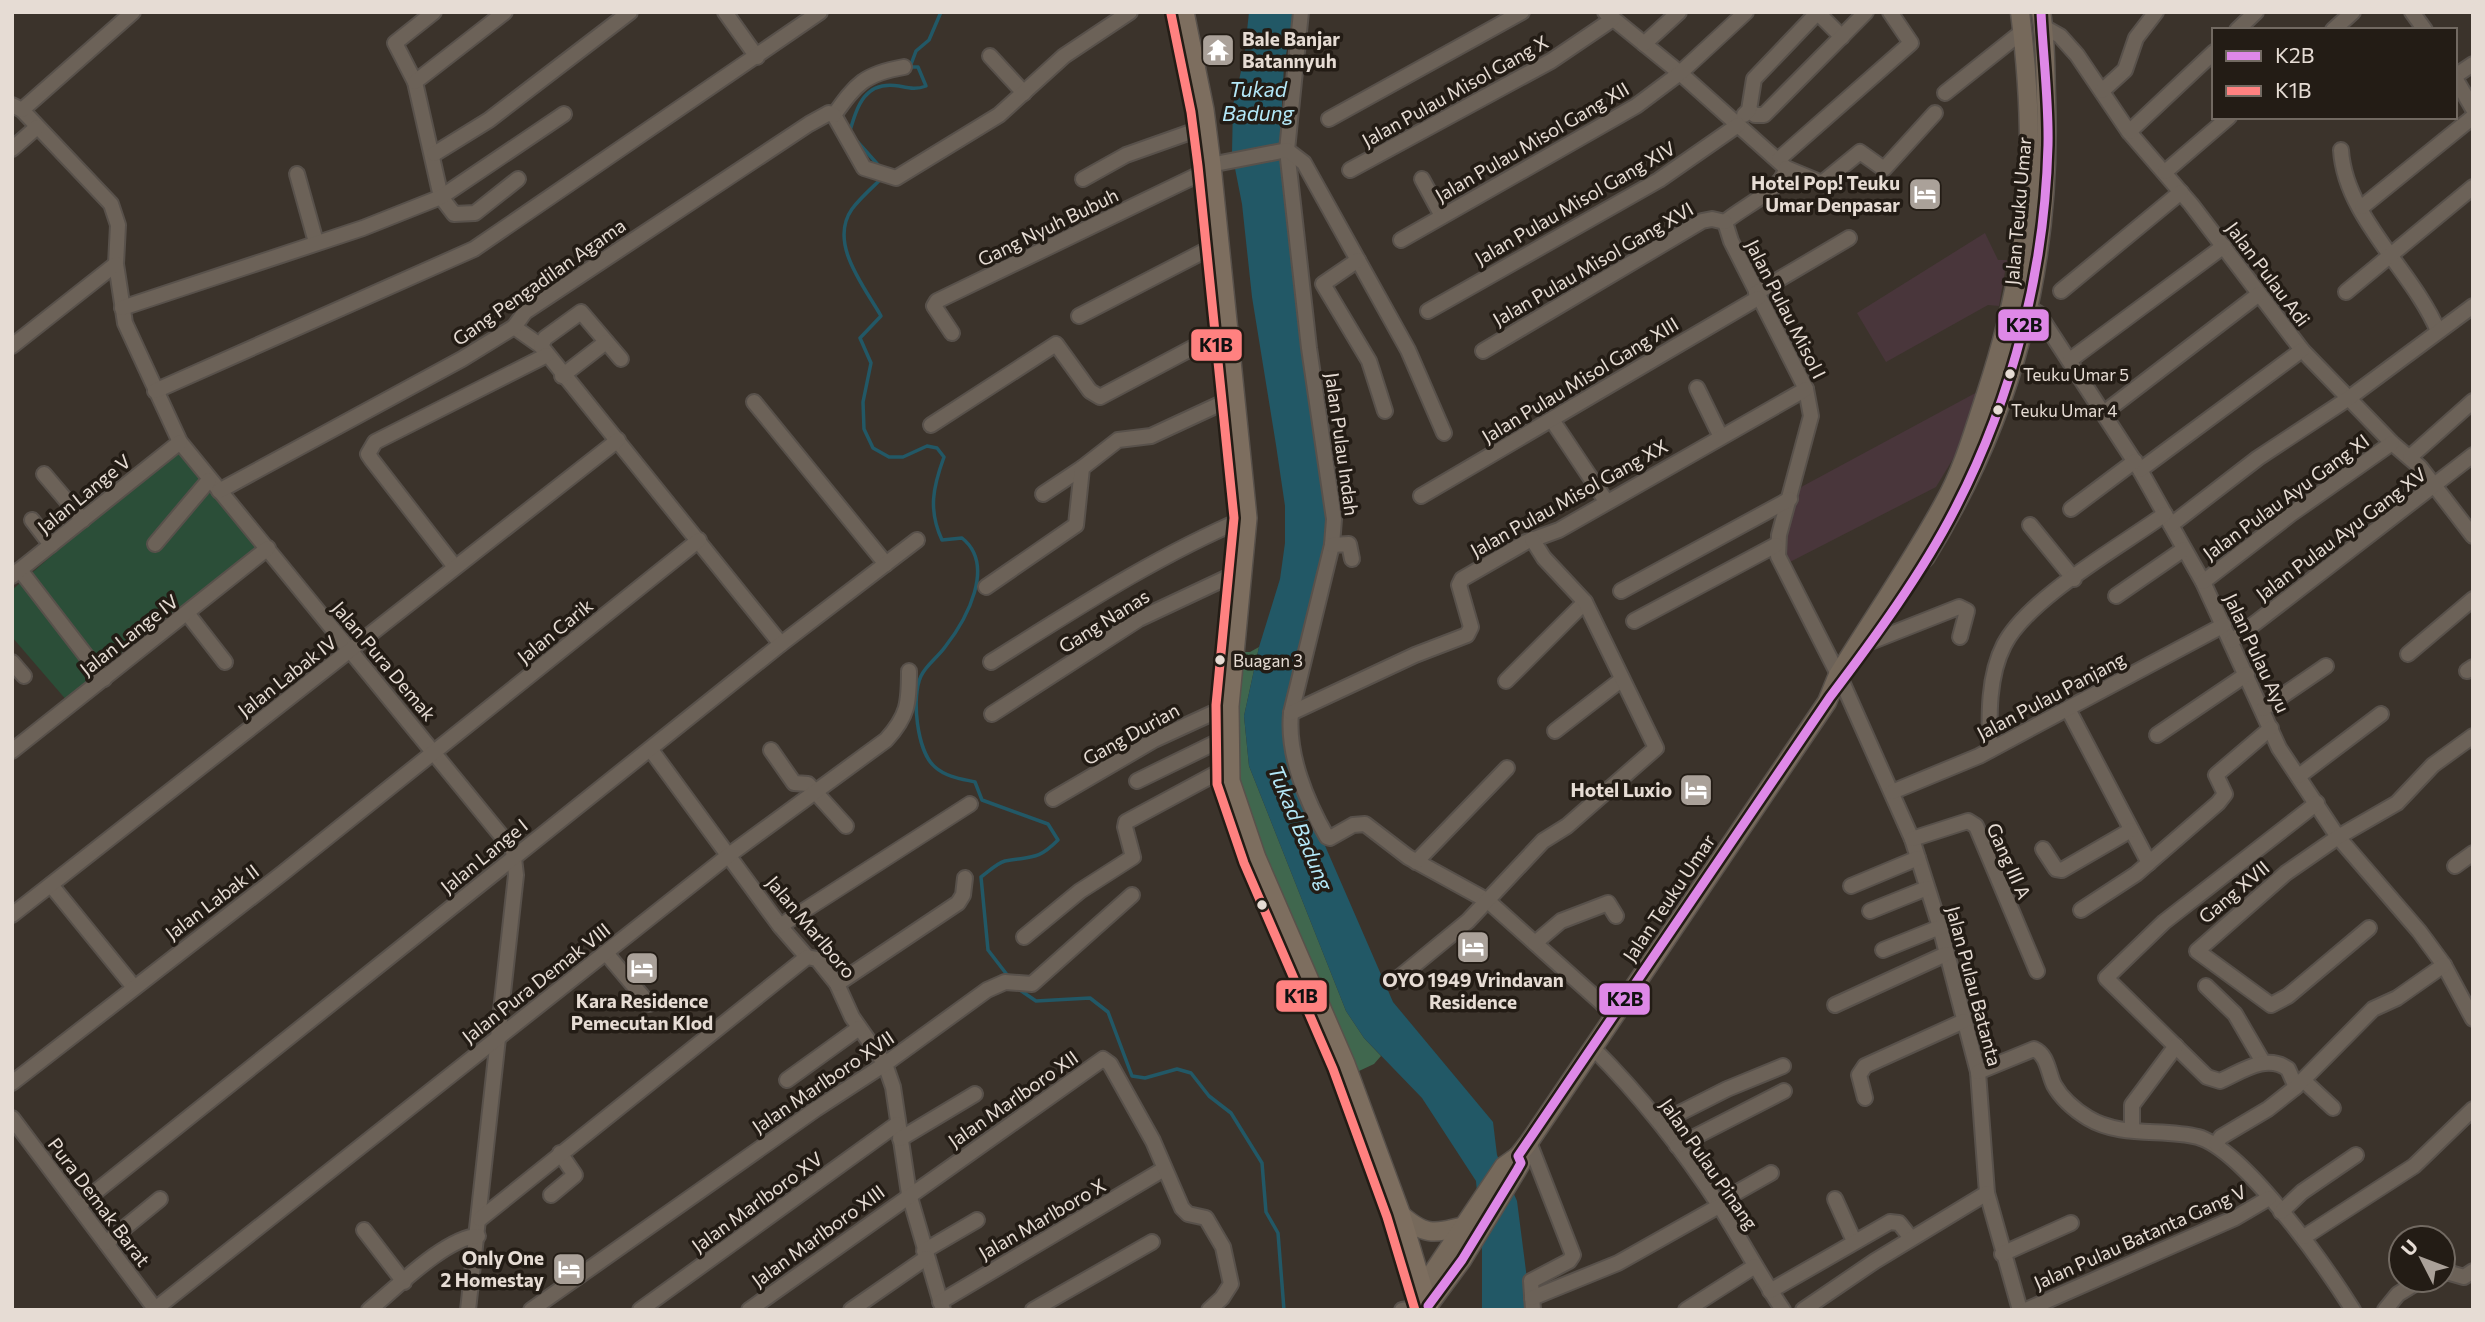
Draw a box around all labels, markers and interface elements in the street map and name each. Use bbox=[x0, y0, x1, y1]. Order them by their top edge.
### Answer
place label: Bale Banjar Batannyuh bbox=[1242, 27, 1340, 72]
legend bbox=[2212, 28, 2457, 119]
street label: Jalan Pulau Misol Gang X bbox=[1358, 30, 1552, 151]
temple icon: Bale Banjar Batannyuh bbox=[1199, 31, 1237, 69]
text: K2B bbox=[2275, 42, 2314, 67]
water label: Tukad Badung bbox=[1222, 76, 1296, 125]
street label: Jalan Pulau Misol Gang XII bbox=[1431, 77, 1633, 207]
text: K1B bbox=[2275, 77, 2311, 102]
street label: Jalan Pulau Misol Gang XIV bbox=[1470, 136, 1679, 269]
street label: Jalan Teuku Umar bbox=[2000, 136, 2035, 286]
place label: Hotel Pop! Teuku Umar Denpasar bbox=[1751, 171, 1900, 216]
hotel icon: Hotel Pop! Teuku Umar Denpasar bbox=[1906, 175, 1944, 213]
street label: Gang Nyuh Bubuh bbox=[974, 183, 1122, 271]
street label: Jalan Pulau Misol Gang XVI bbox=[1488, 197, 1697, 330]
street label: Gang Pengadilan Agama bbox=[448, 213, 630, 350]
street label: Jalan Pulau Adi bbox=[2222, 217, 2315, 330]
street label: Jalan Pulau Misol I bbox=[1741, 235, 1831, 382]
line badge: K2B bbox=[1997, 308, 2050, 342]
street label: Jalan Pulau Misol Gang XIII bbox=[1477, 312, 1682, 447]
text: K2B bbox=[2006, 313, 2042, 336]
line badge: K1B bbox=[1190, 328, 1243, 362]
text: K1B bbox=[1199, 333, 1233, 356]
place label: Teuku Umar 5 bbox=[2023, 364, 2129, 385]
marker: Teuku Umar 5 bbox=[2003, 367, 2017, 381]
street label: Jalan Pulau Indah bbox=[1321, 371, 1364, 517]
place label: Teuku Umar 4 bbox=[2011, 400, 2117, 421]
marker: Teuku Umar 4 bbox=[1991, 403, 2005, 417]
street label: Jalan Pulau Ayu Gang XI bbox=[2198, 429, 2373, 565]
street label: Jalan Pulau Misol Gang XX bbox=[1466, 434, 1672, 562]
street label: Jalan Lange V bbox=[32, 449, 135, 538]
street label: Jalan Pulau Ayu Gang XV bbox=[2251, 462, 2430, 605]
street label: Gang Nanas bbox=[1054, 584, 1153, 657]
street label: Jalan Lange IV bbox=[75, 589, 182, 680]
street label: Jalan Pulau Ayu bbox=[2220, 589, 2295, 716]
street label: Jalan Carik bbox=[512, 593, 597, 668]
street label: Jalan Pura Demak bbox=[328, 596, 441, 725]
street label: Jalan Labak IV bbox=[233, 630, 341, 721]
street label: Jalan Pulau Panjang bbox=[1973, 647, 2129, 744]
place label: Buagan 3 bbox=[1233, 650, 1303, 671]
marker: Buagan 3 bbox=[1213, 653, 1227, 667]
street label: Gang Durian bbox=[1079, 698, 1183, 769]
water label: Tukad Badung bbox=[1264, 761, 1340, 895]
hotel icon: Hotel Luxio bbox=[1677, 771, 1715, 809]
place label: Hotel Luxio bbox=[1570, 778, 1672, 801]
street label: Jalan Lange I bbox=[435, 813, 532, 898]
street label: Gang III A bbox=[1982, 819, 2037, 903]
street label: Jalan Teuku Umar bbox=[1617, 829, 1720, 966]
street label: Gang XVII bbox=[2194, 855, 2274, 928]
street label: Jalan Labak II bbox=[160, 859, 263, 944]
street label: Jalan Marlboro bbox=[762, 871, 861, 982]
unlabelled marker bbox=[1255, 898, 1269, 912]
street label: Jalan Pulau Batanta bbox=[1942, 903, 2007, 1068]
street label: Jalan Pura Demak VIII bbox=[457, 918, 614, 1048]
hotel icon: OYO 1949 Vrindavan Residence bbox=[1454, 928, 1492, 966]
hotel icon: Kara Residence Pemecutan Klod bbox=[623, 949, 661, 987]
place label: OYO 1949 Vrindavan Residence bbox=[1382, 968, 1564, 1013]
line badge: K1B bbox=[1275, 979, 1328, 1013]
line badge: K2B bbox=[1598, 982, 1651, 1016]
text: K1B bbox=[1284, 984, 1318, 1007]
text: K2B bbox=[1607, 987, 1643, 1010]
place label: Kara Residence Pemecutan Klod bbox=[571, 989, 713, 1034]
street label: Jalan Marlboro XVII bbox=[747, 1025, 898, 1138]
street label: Jalan Marlboro XII bbox=[943, 1045, 1082, 1152]
street label: Jalan Pulau Pinang bbox=[1656, 1094, 1763, 1234]
street label: Pura Demak Barat bbox=[43, 1133, 155, 1271]
street label: Jalan Marlboro XV bbox=[687, 1146, 827, 1257]
street label: Jalan Marlboro X bbox=[974, 1173, 1109, 1264]
street label: Jalan Pulau Batanta Gang V bbox=[2030, 1179, 2250, 1294]
street label: Jalan Marlboro XIII bbox=[747, 1180, 889, 1292]
north arrow bbox=[2387, 1224, 2457, 1294]
text: U bbox=[2396, 1234, 2422, 1260]
place label: Only One 2 Homestay bbox=[440, 1246, 545, 1291]
hotel icon: Only One 2 Homestay bbox=[550, 1250, 588, 1288]

